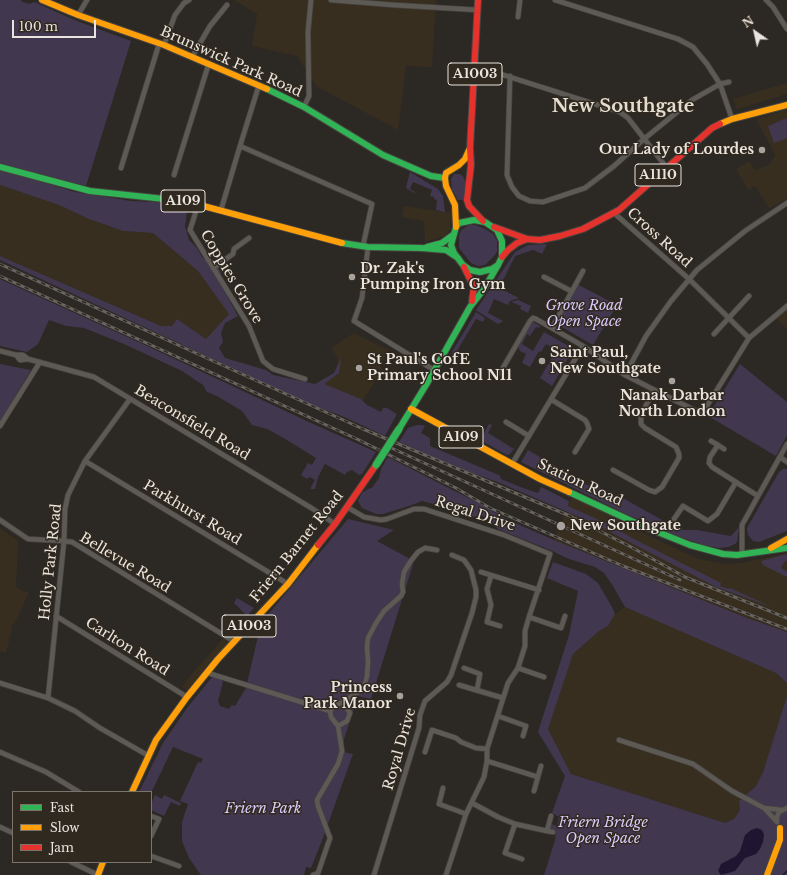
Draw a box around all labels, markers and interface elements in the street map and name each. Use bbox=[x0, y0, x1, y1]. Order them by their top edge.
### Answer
scale bar bbox=[14, 12, 98, 38]
north arrow bbox=[735, 12, 775, 52]
text: N bbox=[740, 13, 756, 31]
text: 100 m bbox=[19, 19, 58, 34]
street label: Brunswick Park Road bbox=[158, 23, 304, 101]
road number: A1003 bbox=[448, 63, 502, 85]
district label: New Southgate bbox=[552, 96, 694, 118]
place label: Our Lady of Lourdes bbox=[599, 142, 754, 158]
marker: Our Lady of Lourdes bbox=[757, 145, 767, 155]
road number: A1110 bbox=[635, 164, 681, 186]
road number: A109 bbox=[161, 190, 205, 212]
street label: Cross Road bbox=[623, 205, 695, 271]
street label: Coppies Grove bbox=[196, 227, 266, 327]
place label: Dr. Zak's Pumping Iron Gym bbox=[360, 261, 505, 294]
marker: Dr. Zak's Pumping Iron Gym bbox=[347, 272, 357, 282]
park label: Grove Road Open Space bbox=[545, 298, 623, 330]
place label: Saint Paul, New Southgate bbox=[550, 345, 661, 378]
place label: St Paul's CofE Primary School N11 bbox=[367, 352, 512, 384]
marker: Saint Paul, New Southgate bbox=[537, 356, 547, 366]
marker: St Paul's CofE Primary School N11 bbox=[354, 363, 364, 373]
marker: Nanak Darbar North London bbox=[667, 376, 677, 386]
street label: Beaconsfield Road bbox=[131, 382, 253, 464]
place label: Nanak Darbar North London bbox=[618, 388, 726, 420]
road number: A109 bbox=[439, 426, 483, 448]
street label: Station Road bbox=[535, 456, 625, 510]
street label: Parkhurst Road bbox=[140, 477, 244, 549]
street label: Friern Barnet Road bbox=[247, 488, 347, 606]
street label: Regal Drive bbox=[433, 493, 517, 535]
street label: Holly Park Road bbox=[37, 503, 65, 621]
place label: New Southgate bbox=[570, 518, 681, 534]
marker: New Southgate bbox=[555, 520, 567, 532]
street label: Bellevue Road bbox=[77, 529, 173, 597]
street label: Carlton Road bbox=[82, 615, 172, 679]
road number: A1003 bbox=[222, 615, 276, 637]
place label: Princess Park Manor bbox=[304, 680, 392, 712]
marker: Princess Park Manor bbox=[395, 691, 405, 701]
street label: Royal Drive bbox=[380, 706, 420, 792]
legend bbox=[12, 791, 152, 863]
text: Fast bbox=[50, 800, 74, 815]
park label: Friern Park bbox=[225, 801, 301, 817]
park label: Friern Bridge Open Space bbox=[558, 815, 648, 848]
text: Slow bbox=[50, 820, 79, 835]
text: Jam bbox=[50, 840, 74, 855]

